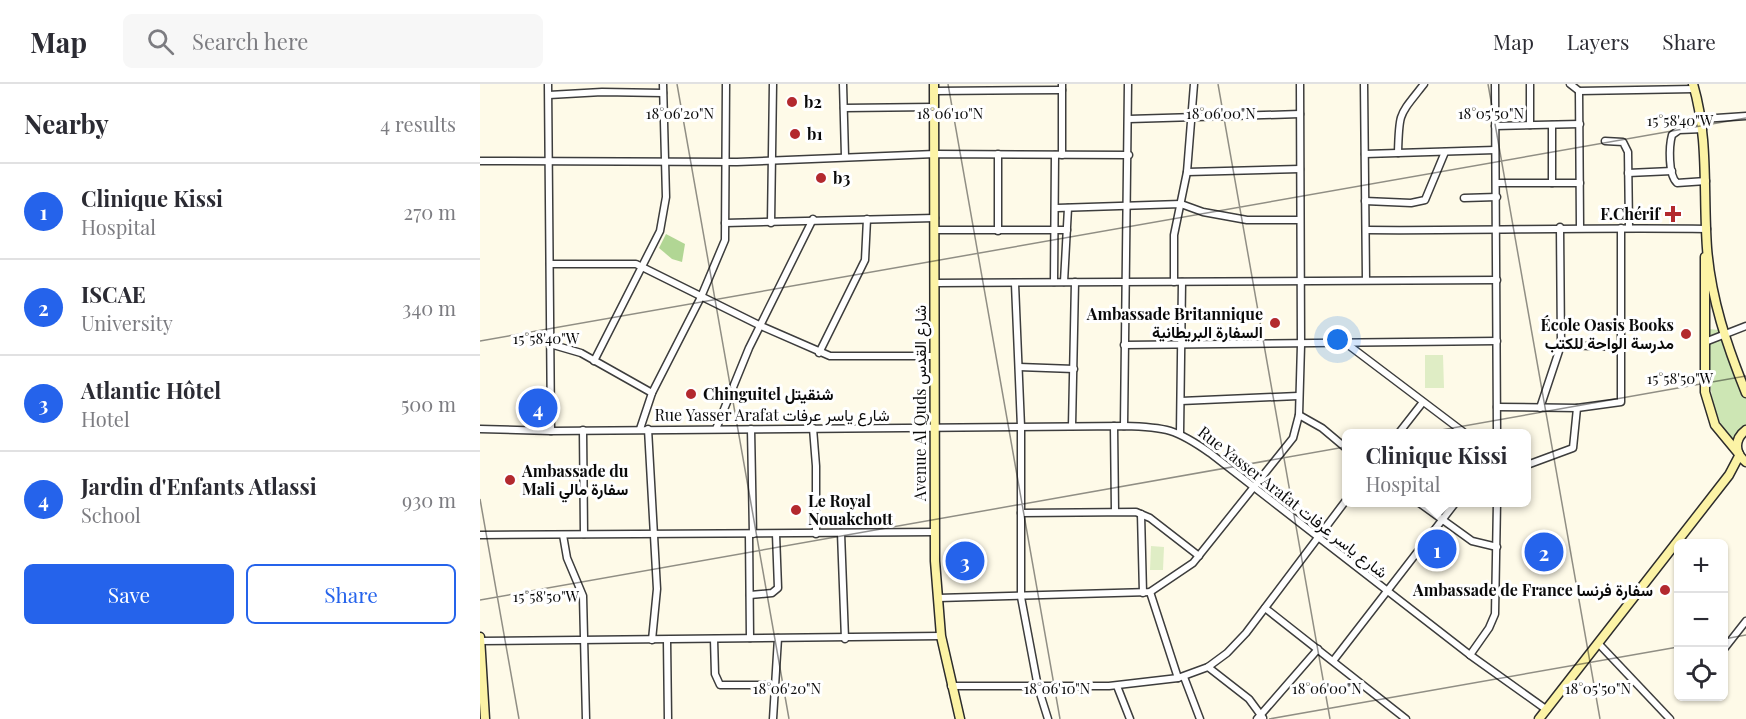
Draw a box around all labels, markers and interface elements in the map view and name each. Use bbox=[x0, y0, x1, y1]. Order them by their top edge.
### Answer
search box bbox=[123, 14, 543, 68]
text: Map bbox=[30, 23, 87, 60]
icon: search bbox=[144, 25, 177, 58]
text: Search here bbox=[192, 26, 308, 56]
text: Map bbox=[1493, 27, 1534, 55]
text: Layers bbox=[1567, 27, 1629, 55]
text: Share bbox=[1662, 27, 1716, 55]
place label: b2 bbox=[804, 91, 822, 112]
marker: b2 bbox=[785, 95, 799, 109]
text: 18°06'20"N bbox=[646, 103, 715, 123]
text: 18°06'10"N bbox=[917, 103, 984, 123]
text: 18°06'00"N bbox=[1186, 103, 1256, 123]
text: 18°05'50"N bbox=[1458, 103, 1524, 123]
text: Nearby bbox=[24, 106, 109, 141]
text: 4 results bbox=[380, 110, 456, 137]
text: 15°58'40"W bbox=[1647, 110, 1714, 130]
place label: b1 bbox=[807, 123, 823, 144]
marker: b1 bbox=[788, 127, 802, 141]
place label: b3 bbox=[833, 167, 850, 188]
marker: b3 bbox=[814, 171, 828, 185]
text: Clinique Kissi bbox=[81, 183, 223, 213]
text: 1 bbox=[40, 198, 47, 225]
text: 270 m bbox=[404, 198, 456, 225]
place label: F.Chérif bbox=[1600, 203, 1661, 224]
marker: F.Chérif bbox=[1664, 205, 1682, 223]
text: Hospital bbox=[81, 213, 156, 240]
text: ISCAE bbox=[81, 279, 146, 309]
text: 2 bbox=[38, 294, 49, 321]
text: 340 m bbox=[402, 294, 456, 321]
place label: Ambassade Britannique السفارة البريطانية bbox=[1086, 303, 1263, 343]
street label: Avenue Al Quds شارع القدس bbox=[909, 305, 932, 502]
text: University bbox=[81, 309, 173, 336]
place label: École Oasis Books مدرسة الواحة للكتب bbox=[1541, 314, 1674, 354]
marker: Ambassade Britannique السفارة البريطانية bbox=[1268, 316, 1282, 330]
your location bbox=[1323, 325, 1352, 354]
marker: École Oasis Books مدرسة الواحة للكتب bbox=[1679, 327, 1693, 341]
text: 15°58'40"W bbox=[513, 328, 580, 348]
text: 15°58'50"W bbox=[1647, 368, 1714, 388]
text: Atlantic Hôtel bbox=[81, 375, 221, 405]
place label: Chinguitel شنقيتل bbox=[703, 383, 834, 404]
pin: 4 bbox=[518, 386, 558, 430]
marker: Chinguitel شنقيتل bbox=[684, 387, 698, 401]
text: 3 bbox=[39, 390, 48, 417]
text: 500 m bbox=[401, 390, 456, 417]
street label: Rue Yasser Arafat شارع ياسر عرفات bbox=[654, 404, 890, 427]
text: Hotel bbox=[81, 405, 130, 432]
street label: Rue Yasser Arafat شارع ياسر عرفات bbox=[1193, 421, 1392, 584]
popup bbox=[1342, 429, 1531, 507]
text: Clinique Kissi bbox=[1365, 440, 1508, 470]
place label: Ambassade du Mali سفارة مالي bbox=[521, 460, 629, 503]
text: Hospital bbox=[1365, 470, 1440, 497]
text: Jardin d'Enfants Atlassi bbox=[81, 471, 317, 501]
marker: Ambassade du Mali سفارة مالي bbox=[503, 473, 517, 487]
text: 4 bbox=[38, 486, 49, 513]
text: 930 m bbox=[402, 486, 456, 513]
place label: Le Royal Nouakchott bbox=[808, 490, 893, 529]
text: School bbox=[81, 501, 141, 528]
marker: Le Royal Nouakchott bbox=[789, 503, 803, 517]
pin: 1 bbox=[1418, 526, 1456, 572]
pin: 2 bbox=[1524, 530, 1564, 574]
pin: 3 bbox=[946, 538, 984, 584]
map controls bbox=[1674, 539, 1728, 701]
button: + bbox=[1674, 539, 1728, 593]
button: Save bbox=[24, 564, 234, 624]
button: Share bbox=[246, 564, 456, 624]
place label: Ambassade de France سفارة فرنسا bbox=[1412, 579, 1653, 601]
marker: Ambassade de France سفارة فرنسا bbox=[1658, 583, 1672, 597]
text: 15°58'50"W bbox=[513, 586, 580, 606]
button: − bbox=[1674, 593, 1728, 647]
button: locate bbox=[1674, 647, 1728, 701]
text: 18°06'20"N bbox=[753, 678, 822, 698]
text: 18°06'10"N bbox=[1024, 678, 1091, 698]
text: 18°06'00"N bbox=[1292, 678, 1362, 698]
text: 18°05'50"N bbox=[1565, 678, 1631, 698]

